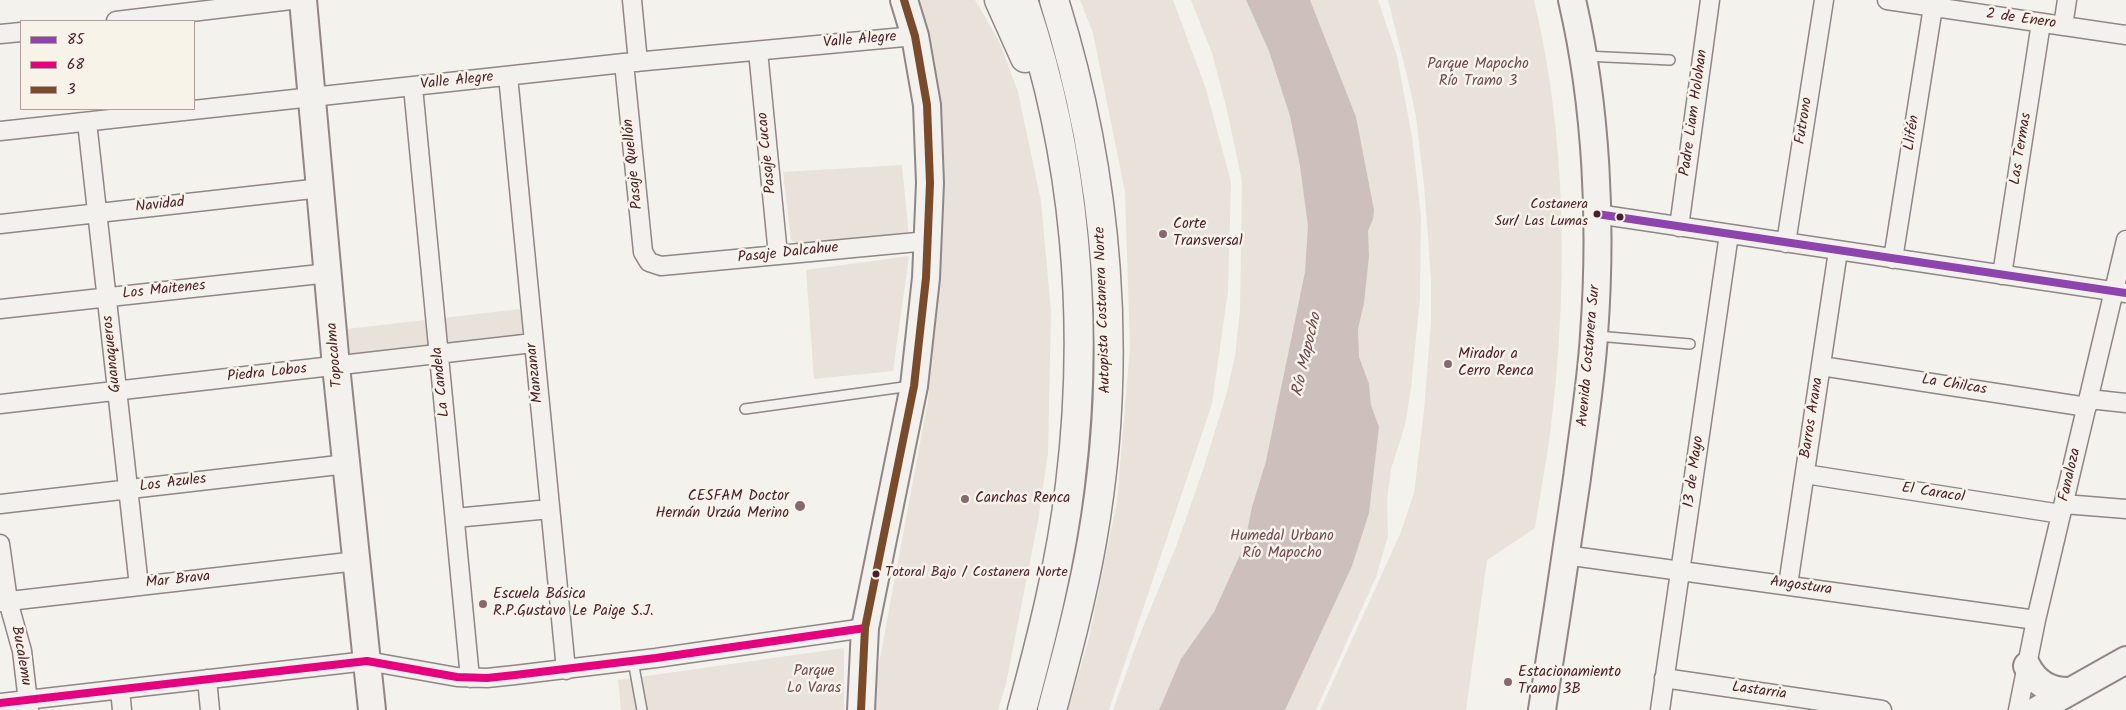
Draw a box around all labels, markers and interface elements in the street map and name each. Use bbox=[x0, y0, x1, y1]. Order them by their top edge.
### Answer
street label: 2 de Enero bbox=[1985, 6, 2057, 34]
legend bbox=[20, 20, 195, 110]
text: 85 bbox=[67, 28, 84, 52]
street label: Valle Alegre bbox=[823, 29, 897, 53]
street label: Padre Liam Holohan bbox=[1677, 49, 1713, 177]
text: 68 bbox=[67, 53, 84, 77]
park label: Parque Mapocho Río Tramo 3 bbox=[1427, 56, 1529, 91]
street label: Valle Alegre bbox=[420, 69, 494, 95]
text: 3 bbox=[67, 78, 76, 102]
street label: Futrono bbox=[1792, 96, 1818, 146]
street label: Pasaje Cucao bbox=[755, 111, 781, 195]
street label: Las Termas bbox=[2007, 112, 2037, 186]
street label: Llifén bbox=[1901, 114, 1925, 152]
street label: Pasaje Quellón bbox=[620, 118, 648, 210]
street label: Navidad bbox=[135, 194, 185, 218]
place label: Costanera Sur/ Las Lumas bbox=[1495, 198, 1588, 230]
marker: Costanera Sur/ Las Lumas bbox=[1592, 209, 1602, 219]
unlabelled marker bbox=[1615, 212, 1625, 222]
place label: Corte Transversal bbox=[1173, 216, 1243, 251]
street label: Autopista Costanera Norte bbox=[1092, 226, 1116, 394]
marker: Corte Transversal bbox=[1157, 228, 1169, 240]
street label: Pasaje Dalcahue bbox=[737, 240, 839, 268]
street label: Los Maitenes bbox=[122, 278, 206, 304]
street label: Avenida Costanera Sur bbox=[1575, 284, 1605, 428]
water label: Río Mapocho bbox=[1289, 312, 1327, 398]
street label: Guanaqueros bbox=[100, 314, 126, 394]
street label: Topocalma bbox=[324, 322, 348, 388]
street label: Manzanar bbox=[524, 342, 548, 404]
street label: La Candela bbox=[429, 346, 455, 418]
place label: Mirador a Cerro Renca bbox=[1458, 346, 1534, 381]
marker: Mirador a Cerro Renca bbox=[1442, 358, 1454, 370]
street label: Piedra Lobos bbox=[226, 361, 308, 387]
street label: La Chilcas bbox=[1920, 372, 1988, 400]
street label: Barros Arana bbox=[1798, 376, 1828, 460]
street label: 13 de Mayo bbox=[1681, 435, 1709, 509]
street label: Fanaloza bbox=[2056, 447, 2086, 503]
street label: Los Azules bbox=[139, 471, 207, 497]
street label: El Caracol bbox=[1900, 480, 1966, 508]
place label: CESFAM Doctor Hernán Urzúa Merino bbox=[655, 488, 789, 523]
place label: Canchas Renca bbox=[975, 490, 1070, 508]
marker: Canchas Renca bbox=[959, 493, 971, 505]
marker: CESFAM Doctor Hernán Urzúa Merino bbox=[793, 499, 807, 513]
park label: Humedal Urbano Río Mapocho bbox=[1230, 528, 1334, 563]
place label: Totoral Bajo / Costanera Norte bbox=[885, 566, 1068, 582]
street label: Mar Brava bbox=[145, 569, 211, 593]
marker: Totoral Bajo / Costanera Norte bbox=[871, 569, 881, 579]
street label: Angostura bbox=[1769, 574, 1833, 600]
place label: Escuela Básica R.P.Gustavo Le Paige S.J. bbox=[493, 586, 653, 621]
marker: Escuela Básica R.P.Gustavo Le Paige S.J. bbox=[477, 598, 489, 610]
street label: Bucalemu bbox=[6, 625, 34, 687]
park label: Parque Lo Varas bbox=[787, 663, 841, 698]
place label: Estacionamiento Tramo 3B bbox=[1518, 664, 1621, 699]
marker: Estacionamiento Tramo 3B bbox=[1502, 676, 1514, 688]
street label: Lastarria bbox=[1731, 679, 1787, 705]

